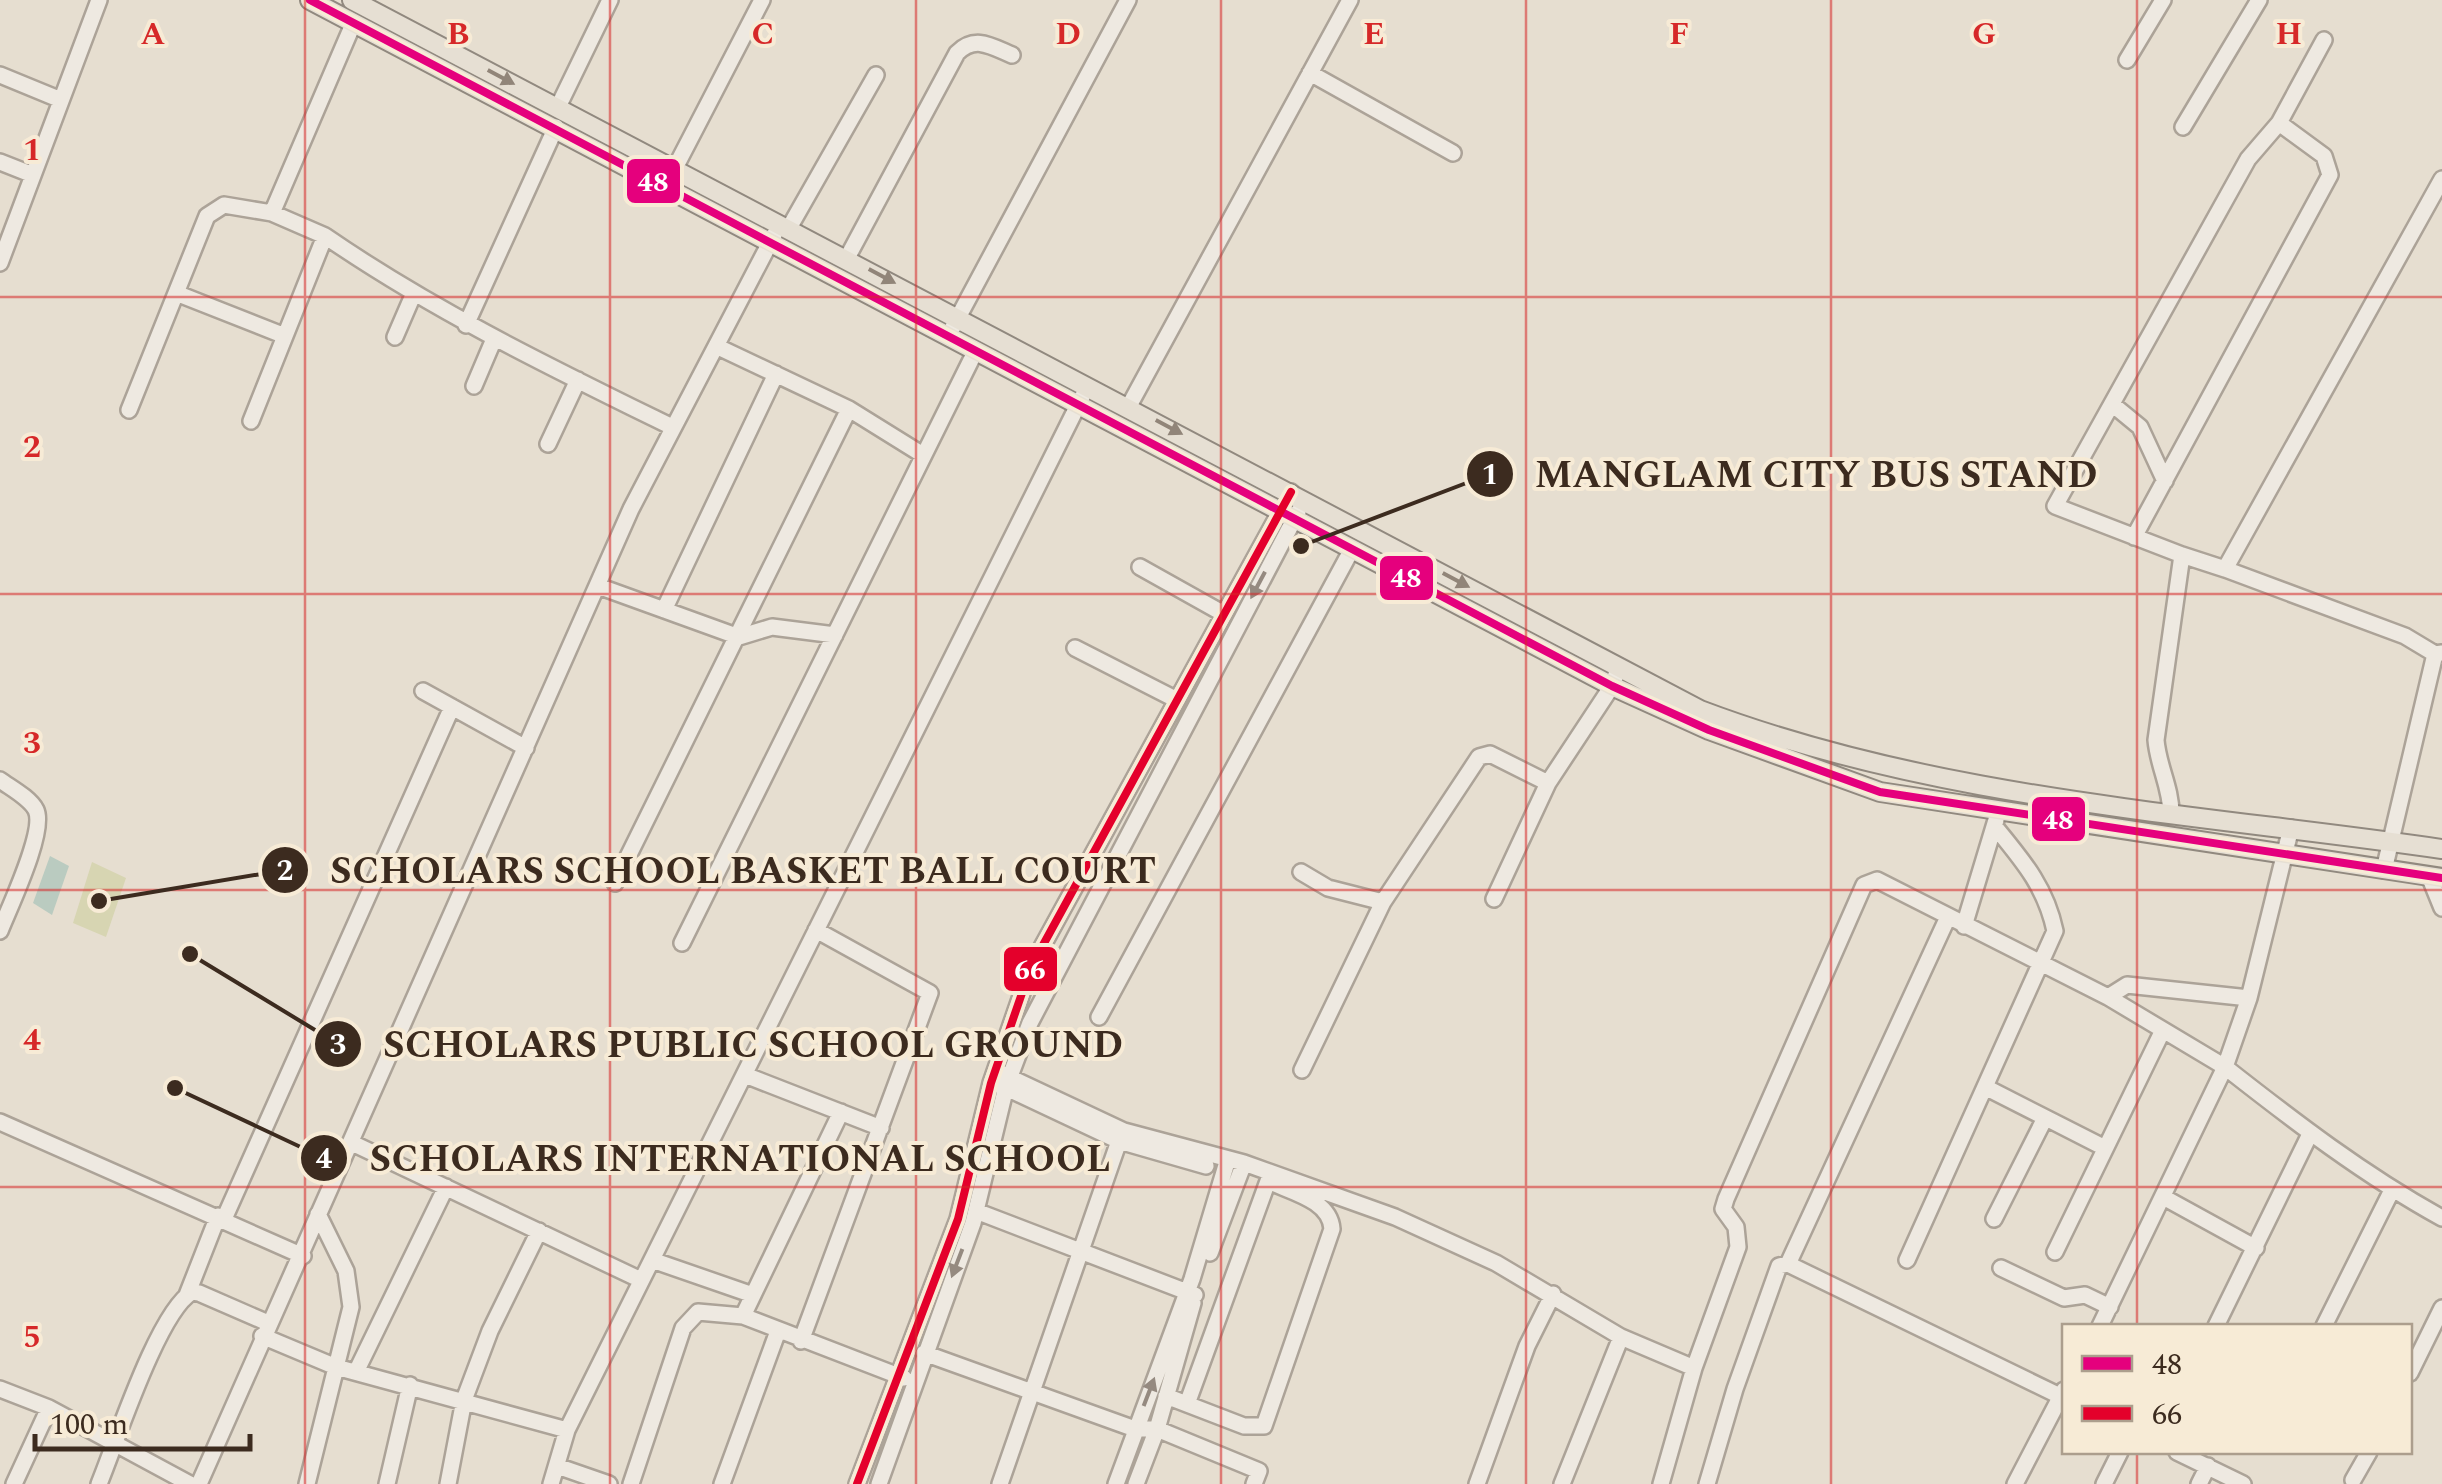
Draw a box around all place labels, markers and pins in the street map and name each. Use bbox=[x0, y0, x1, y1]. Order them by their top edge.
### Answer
callout: MANGLAM CITY BUS STAND bbox=[1465, 440, 2117, 508]
callout: SCHOLARS SCHOOL BASKET BALL COURT bbox=[260, 836, 1176, 904]
callout: SCHOLARS PUBLIC SCHOOL GROUND bbox=[313, 1010, 1143, 1078]
callout: SCHOLARS INTERNATIONAL SCHOOL bbox=[299, 1124, 1130, 1192]

